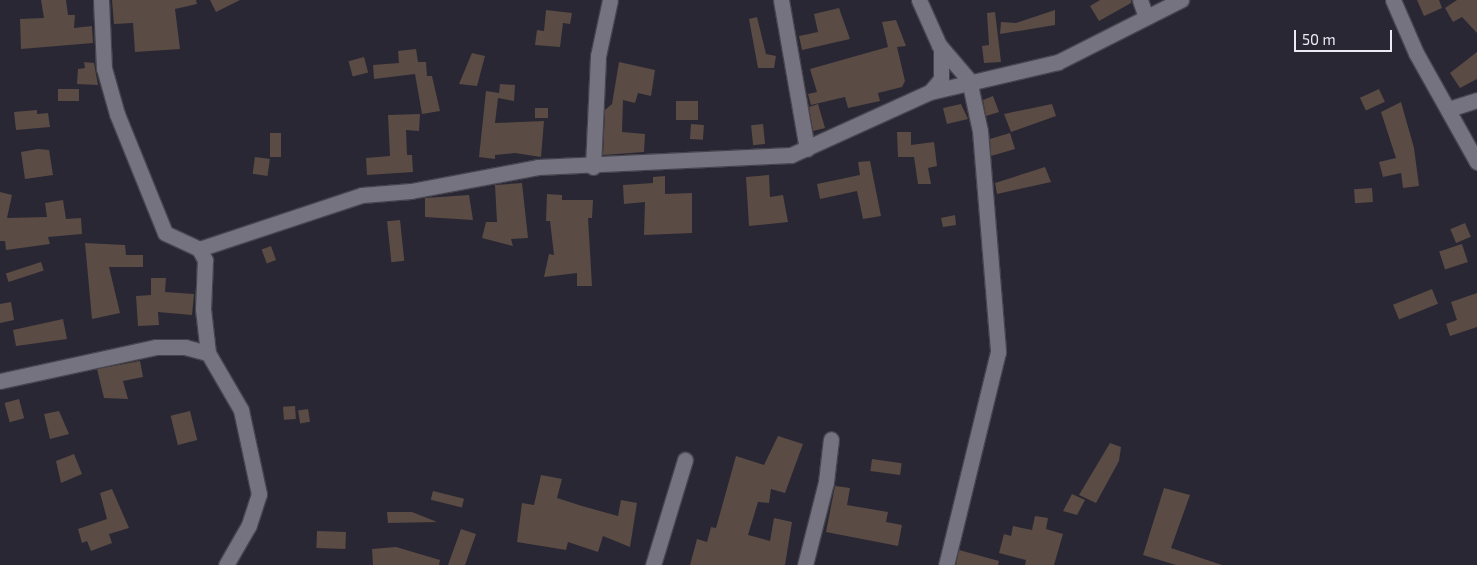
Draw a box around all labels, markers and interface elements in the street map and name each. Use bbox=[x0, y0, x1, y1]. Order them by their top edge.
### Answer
scale bar bbox=[1297, 20, 1394, 52]
text: 50 m bbox=[1302, 30, 1336, 48]

